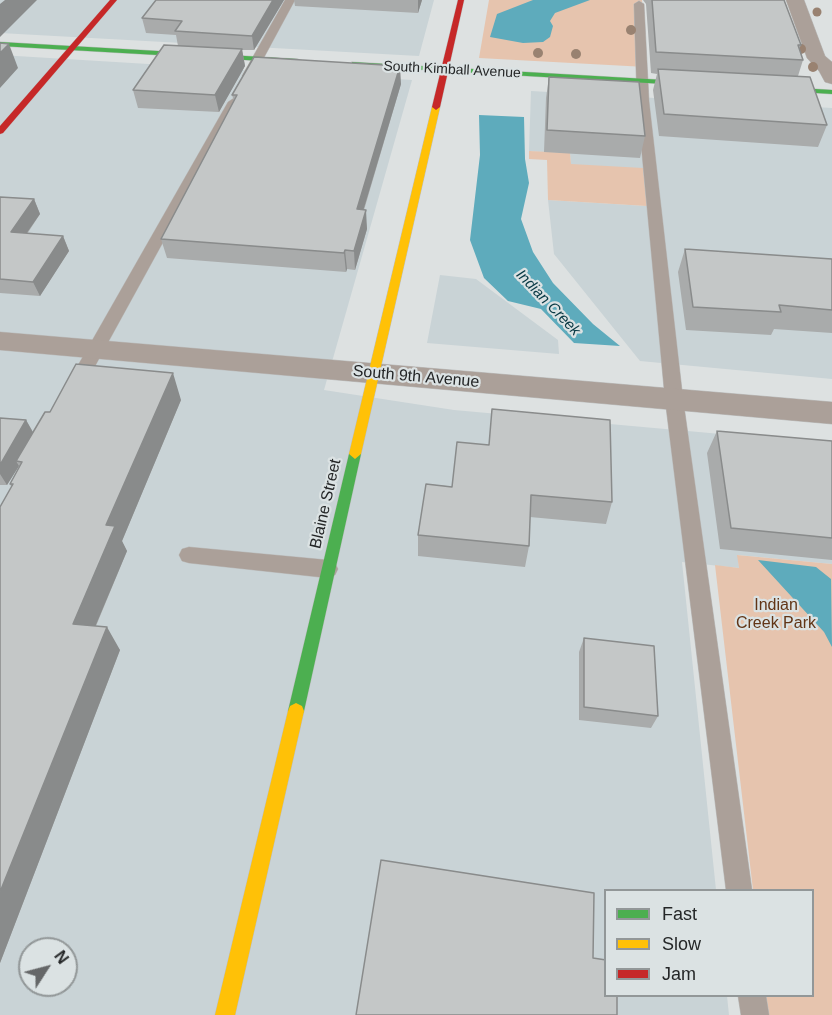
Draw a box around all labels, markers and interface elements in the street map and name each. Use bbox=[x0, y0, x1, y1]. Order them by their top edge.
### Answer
street label: South Kimball Avenue bbox=[383, 58, 521, 82]
water label: Indian Creek bbox=[512, 266, 584, 340]
street label: South 9th Avenue bbox=[352, 362, 480, 392]
street label: Blaine Street bbox=[306, 457, 346, 551]
park label: Indian Creek Park bbox=[736, 596, 816, 634]
legend bbox=[604, 889, 814, 997]
text: Fast bbox=[662, 904, 697, 924]
text: Slow bbox=[662, 934, 701, 954]
north arrow bbox=[18, 937, 78, 997]
text: N bbox=[51, 948, 72, 967]
text: Jam bbox=[662, 964, 696, 984]

